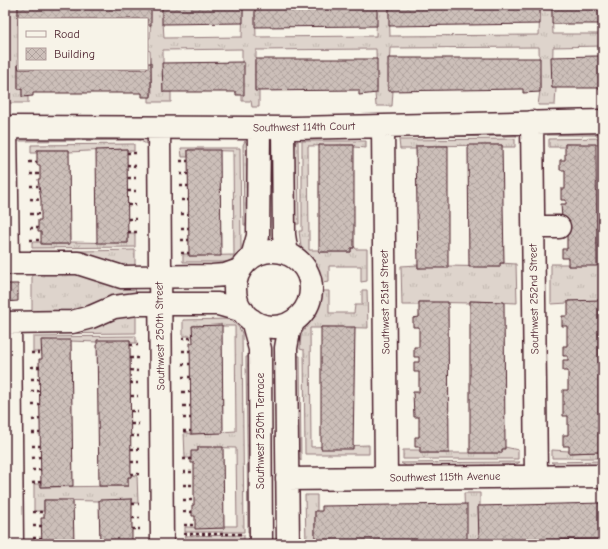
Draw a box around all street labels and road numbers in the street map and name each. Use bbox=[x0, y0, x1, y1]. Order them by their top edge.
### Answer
street label: Southwest 114th Court bbox=[253, 120, 356, 134]
street label: Southwest 252nd Street bbox=[527, 243, 541, 354]
street label: Southwest 251st Street bbox=[378, 249, 392, 355]
street label: Southwest 250th Street bbox=[153, 281, 167, 390]
street label: Southwest 250th Terrace bbox=[254, 372, 267, 489]
street label: Southwest 115th Avenue bbox=[390, 470, 501, 484]

